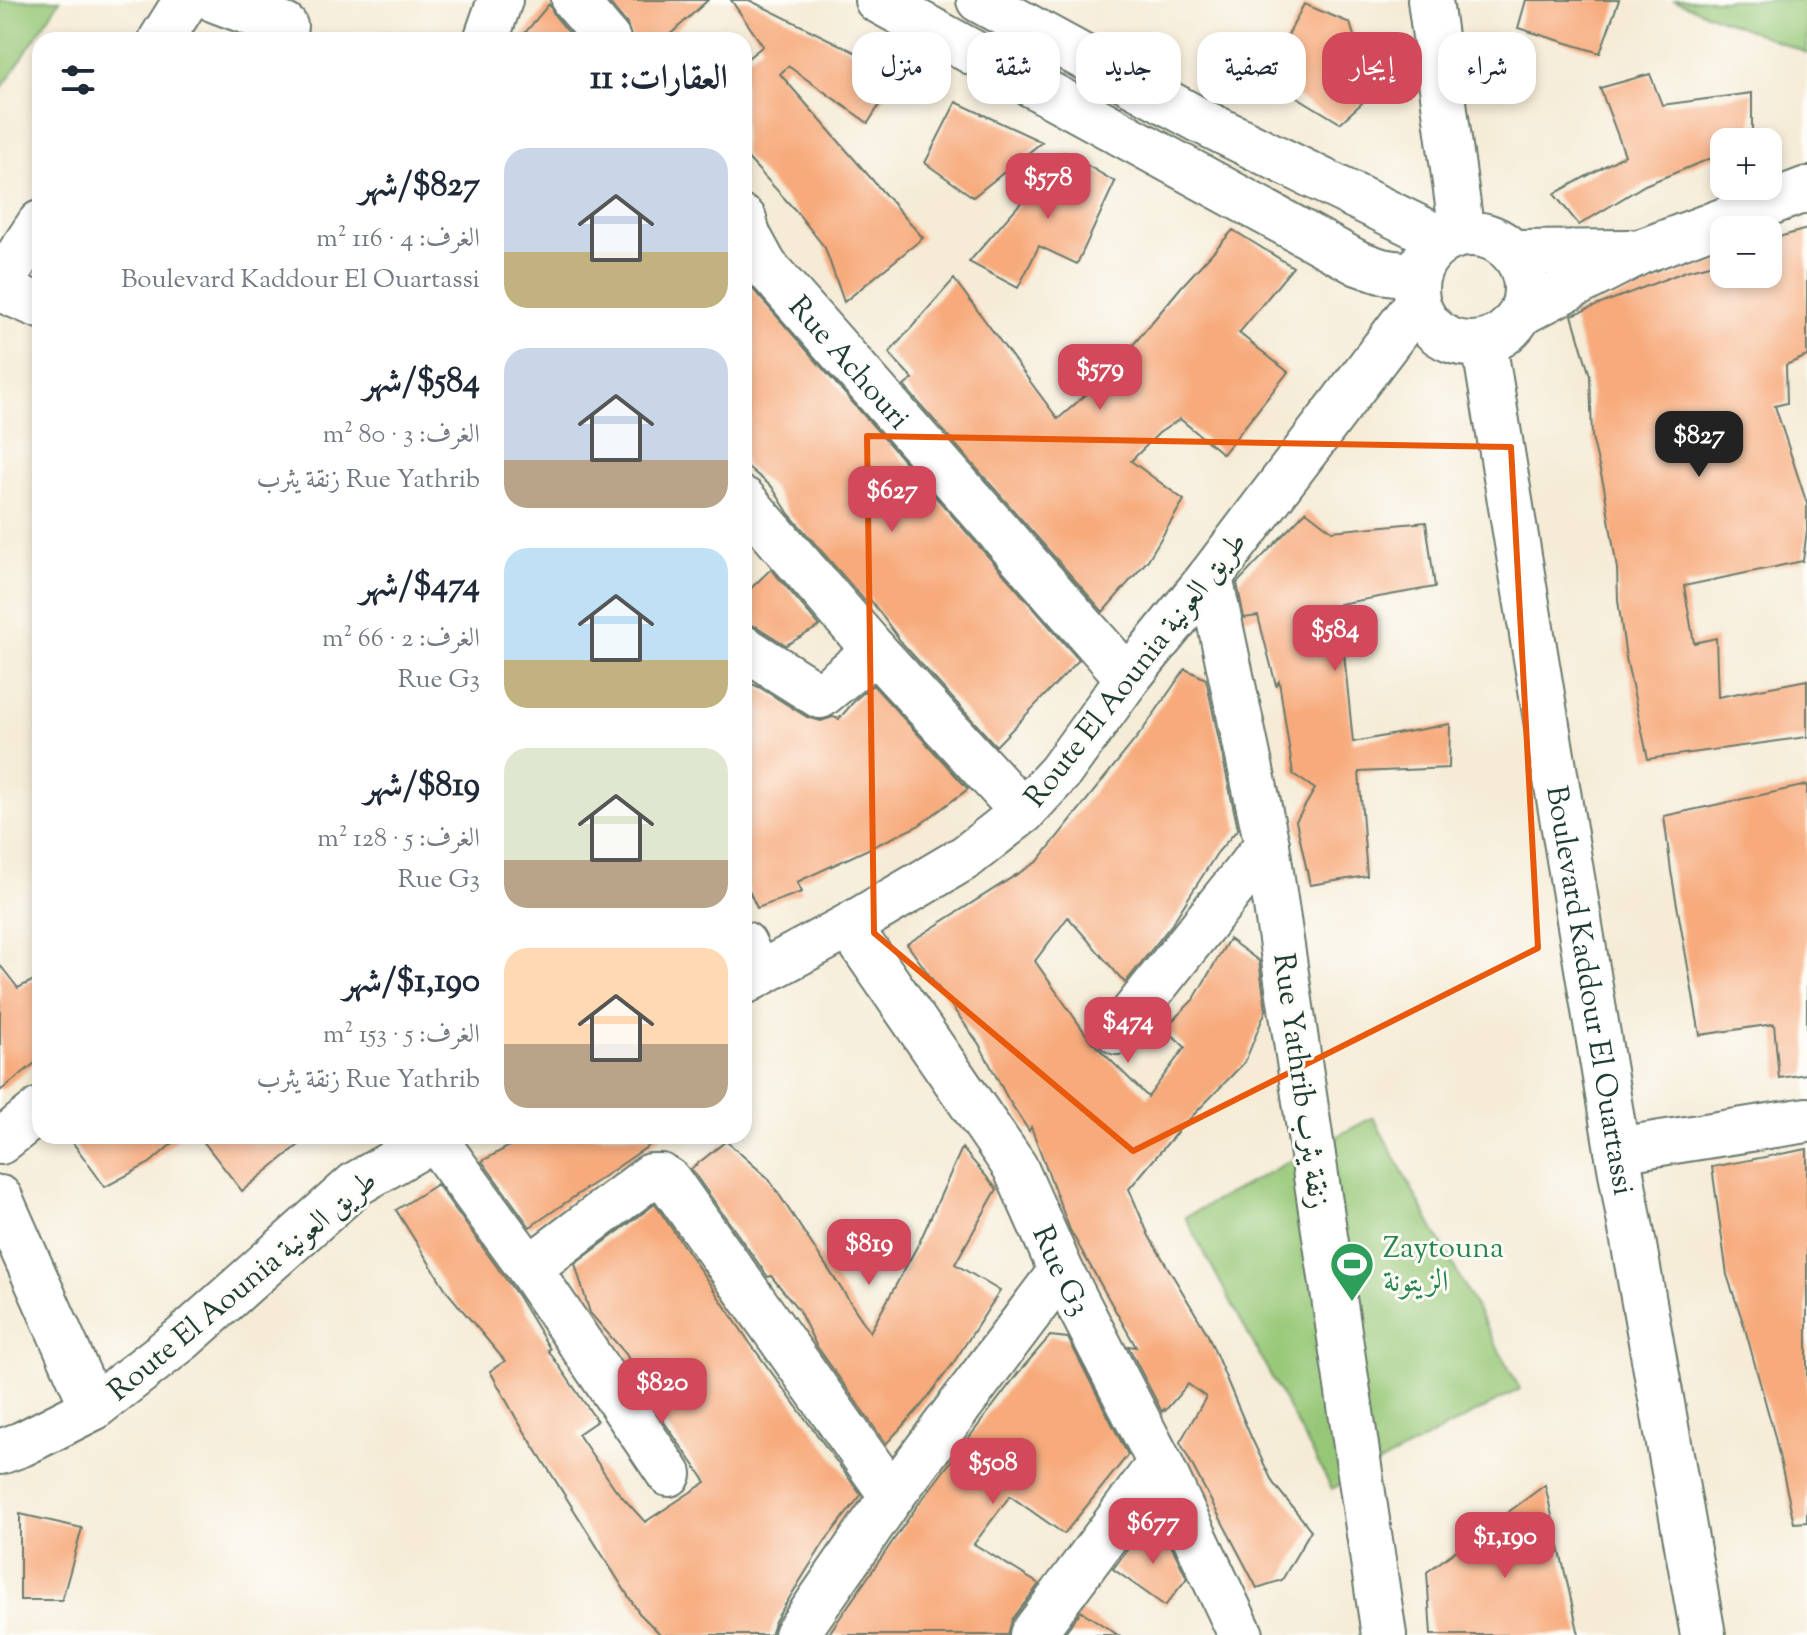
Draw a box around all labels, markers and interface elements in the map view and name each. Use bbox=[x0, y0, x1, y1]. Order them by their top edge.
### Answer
chip: منزل bbox=[852, 32, 951, 104]
chip: شقة bbox=[967, 32, 1060, 104]
chip: جديد bbox=[1076, 32, 1181, 104]
chip: تصفية bbox=[1197, 32, 1306, 104]
chip: إيجار bbox=[1322, 32, 1422, 104]
chip: شراء bbox=[1438, 32, 1536, 104]
text: العقارات: 11 bbox=[590, 55, 728, 104]
icon: filters bbox=[56, 58, 100, 102]
map controls bbox=[1710, 128, 1782, 288]
button: + bbox=[1710, 128, 1782, 200]
pin: $578 bbox=[1001, 153, 1095, 221]
text: $578 bbox=[1024, 160, 1072, 197]
text: $827/شهر bbox=[359, 162, 480, 211]
icon: home bbox=[568, 180, 664, 276]
button: − bbox=[1710, 216, 1782, 288]
text: الغرف: 4 · 116 m² bbox=[316, 221, 480, 258]
text: Boulevard Kaddour El Ouartassi bbox=[121, 262, 480, 299]
street label: Rue Achouri bbox=[777, 288, 919, 440]
pin: $579 bbox=[1053, 344, 1147, 412]
text: $579 bbox=[1076, 351, 1124, 388]
text: $584/شهر bbox=[363, 358, 480, 407]
icon: home bbox=[568, 380, 664, 476]
pin: $827 bbox=[1652, 411, 1746, 479]
text: الغرف: 3 · 80 m² bbox=[323, 417, 480, 454]
text: $827 bbox=[1673, 418, 1725, 455]
text: Rue Yathrib زنقة يثرب bbox=[257, 462, 480, 499]
pin: $627 bbox=[845, 466, 939, 534]
text: $627 bbox=[866, 473, 918, 510]
street label: Route El Aounia طريق العونية bbox=[1015, 523, 1259, 818]
text: $474/شهر bbox=[360, 562, 480, 611]
icon: home bbox=[568, 580, 664, 676]
pin: $584 bbox=[1288, 605, 1382, 673]
text: $584 bbox=[1311, 612, 1359, 649]
text: الغرف: 2 · 66 m² bbox=[322, 621, 480, 658]
text: Rue G3 bbox=[398, 662, 480, 699]
text: $819/شهر bbox=[364, 762, 480, 811]
icon: home bbox=[568, 780, 664, 876]
street label: Boulevard Kaddour El Ouartassi bbox=[1533, 783, 1644, 1199]
text: الغرف: 5 · 128 m² bbox=[317, 821, 480, 858]
text: Rue G3 bbox=[398, 862, 480, 899]
street label: Rue Yathrib زنقة يثرب bbox=[1260, 951, 1339, 1212]
text: $1,190/شهر bbox=[343, 958, 480, 1007]
icon: home bbox=[568, 980, 664, 1076]
pin: $474 bbox=[1081, 997, 1175, 1065]
text: $474 bbox=[1102, 1004, 1154, 1041]
text: الغرف: 5 · 153 m² bbox=[323, 1017, 480, 1054]
text: Rue Yathrib زنقة يثرب bbox=[257, 1062, 480, 1099]
street label: Route El Aounia طريق العونية bbox=[100, 1161, 388, 1413]
pin: $819 bbox=[822, 1219, 916, 1287]
street label: Rue G3 bbox=[1020, 1220, 1099, 1324]
text: $819 bbox=[845, 1226, 893, 1263]
place label: Zaytouna الزيتونة bbox=[1383, 1228, 1504, 1305]
sports icon: Zaytouna الزيتونة bbox=[1328, 1240, 1376, 1303]
pin: $820 bbox=[615, 1358, 709, 1426]
text: $820 bbox=[636, 1365, 688, 1402]
pin: $508 bbox=[946, 1438, 1040, 1506]
text: $508 bbox=[968, 1445, 1018, 1482]
pin: $677 bbox=[1106, 1498, 1200, 1566]
text: $677 bbox=[1127, 1505, 1179, 1542]
pin: $1,190 bbox=[1440, 1512, 1570, 1580]
text: $1,190 bbox=[1473, 1519, 1537, 1556]

